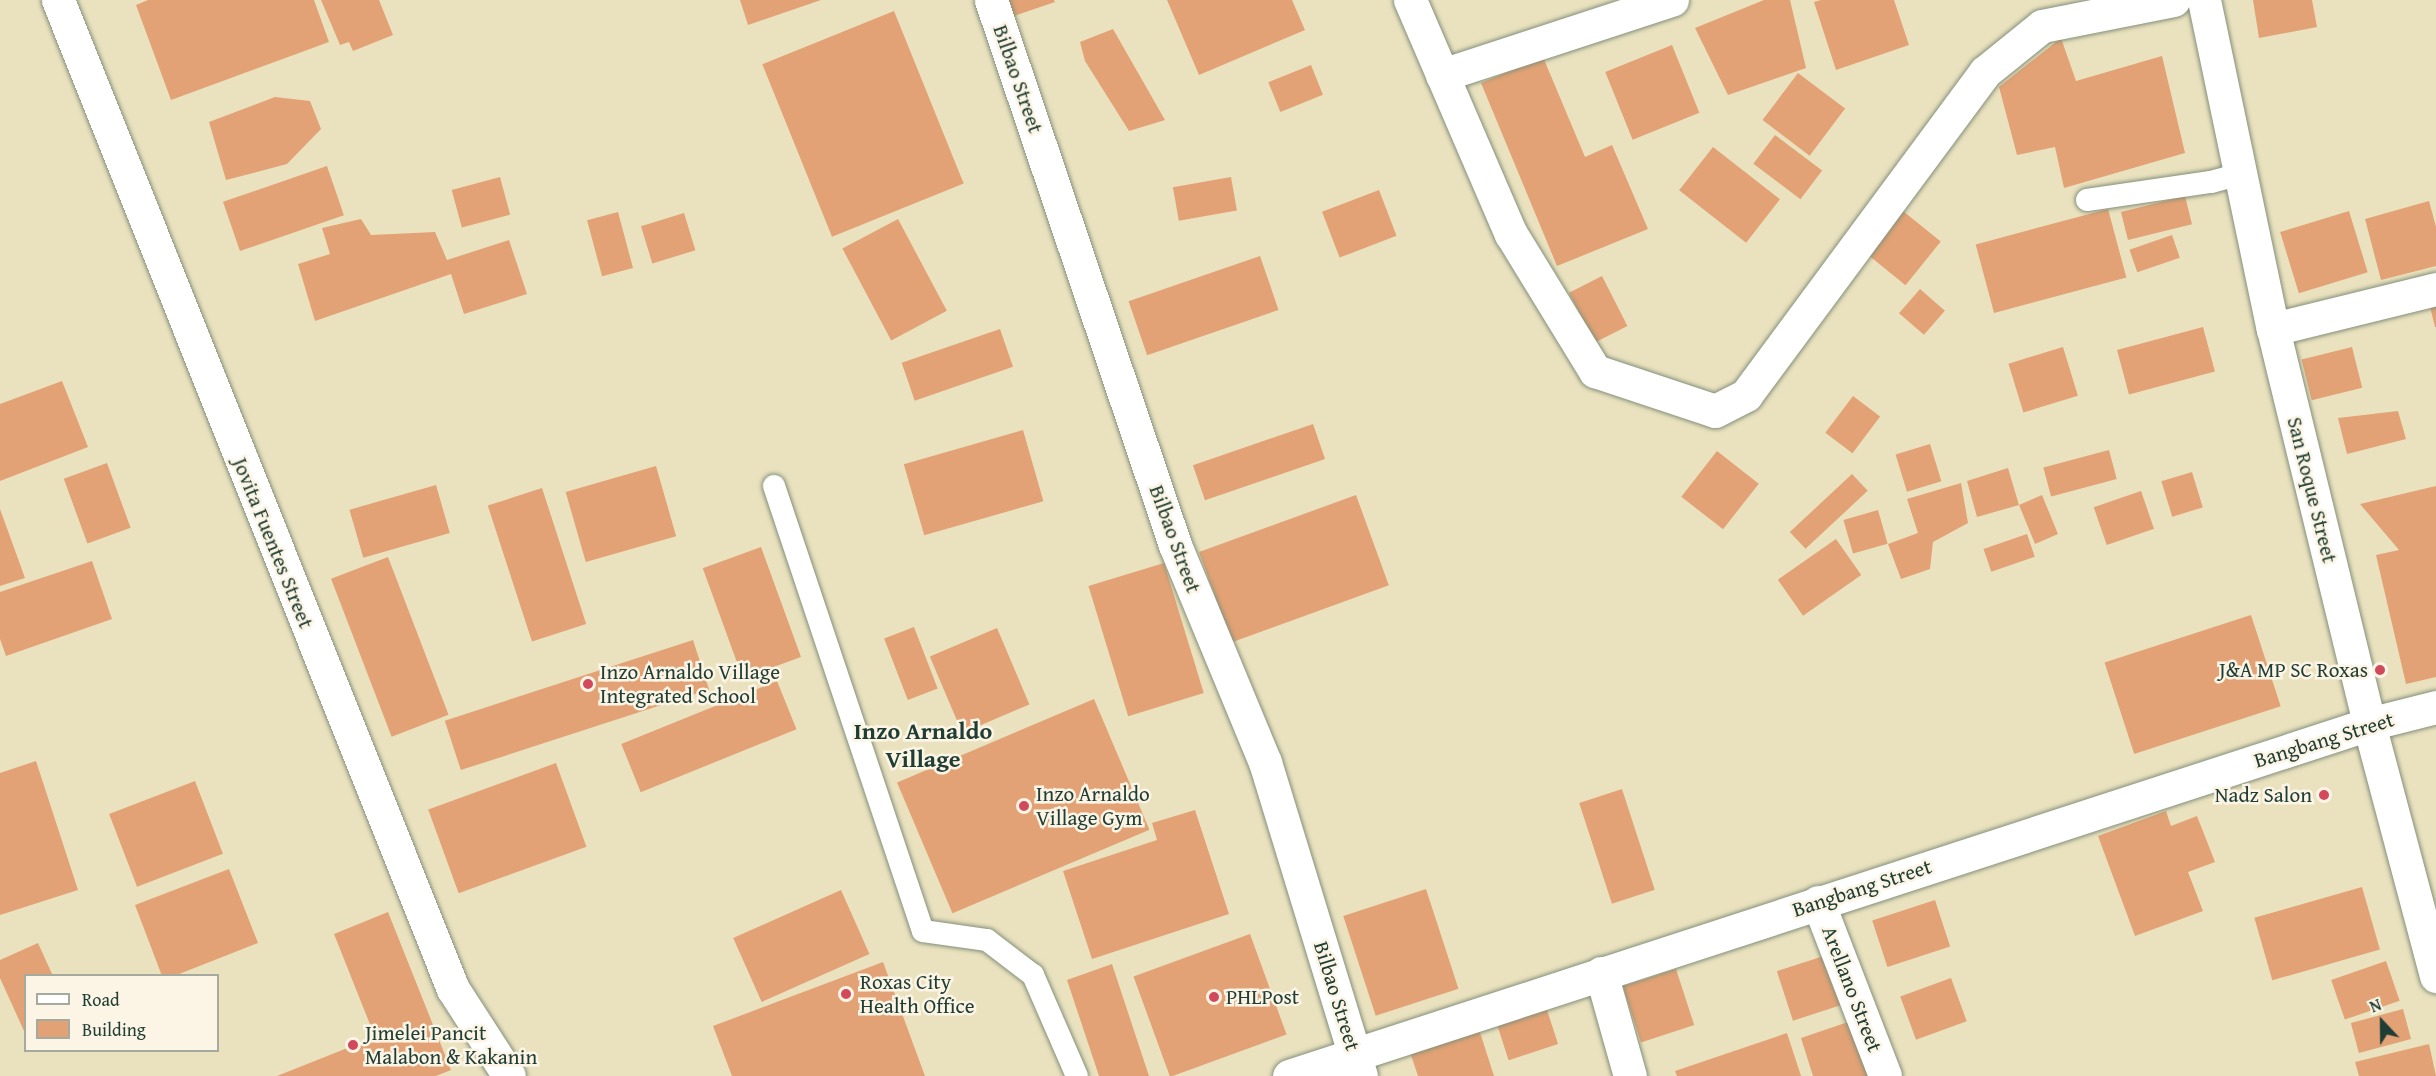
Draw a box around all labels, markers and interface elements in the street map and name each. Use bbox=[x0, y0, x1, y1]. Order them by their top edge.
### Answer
street label: Bilbao Street bbox=[988, 21, 1048, 137]
street label: San Roque Street bbox=[2282, 414, 2342, 566]
street label: Jovita Fuentes Street bbox=[227, 454, 319, 632]
street label: Bilbao Street bbox=[1144, 482, 1206, 596]
place label: J&A MP SC Roxas bbox=[2219, 657, 2368, 683]
place label: Inzo Arnaldo Village Integrated School bbox=[600, 659, 780, 709]
marker: J&A MP SC Roxas bbox=[2373, 663, 2387, 677]
marker: Inzo Arnaldo Village Integrated School bbox=[581, 677, 595, 691]
street label: Bangbang Street bbox=[2251, 707, 2397, 773]
district label: Inzo Arnaldo Village bbox=[854, 717, 992, 773]
place label: Inzo Arnaldo Village Gym bbox=[1036, 781, 1150, 831]
place label: Nadz Salon bbox=[2215, 782, 2312, 808]
marker: Nadz Salon bbox=[2317, 788, 2331, 802]
marker: Inzo Arnaldo Village Gym bbox=[1017, 799, 1031, 813]
street label: Bangbang Street bbox=[1789, 854, 1935, 922]
street label: Arellano Street bbox=[1816, 922, 1888, 1056]
street label: Bilbao Street bbox=[1308, 938, 1366, 1054]
place label: Roxas City Health Office bbox=[860, 969, 975, 1019]
legend bbox=[24, 974, 219, 1052]
place label: PHLPost bbox=[1226, 984, 1299, 1010]
marker: Roxas City Health Office bbox=[837, 985, 855, 1003]
text: Road bbox=[82, 986, 120, 1013]
marker: PHLPost bbox=[1207, 990, 1221, 1004]
north arrow bbox=[2352, 992, 2412, 1052]
text: N bbox=[2366, 992, 2385, 1018]
text: Building bbox=[82, 1016, 146, 1043]
place label: Jimelei Pancit Malabon & Kakanin bbox=[365, 1020, 537, 1070]
marker: Jimelei Pancit Malabon & Kakanin bbox=[346, 1038, 360, 1052]

